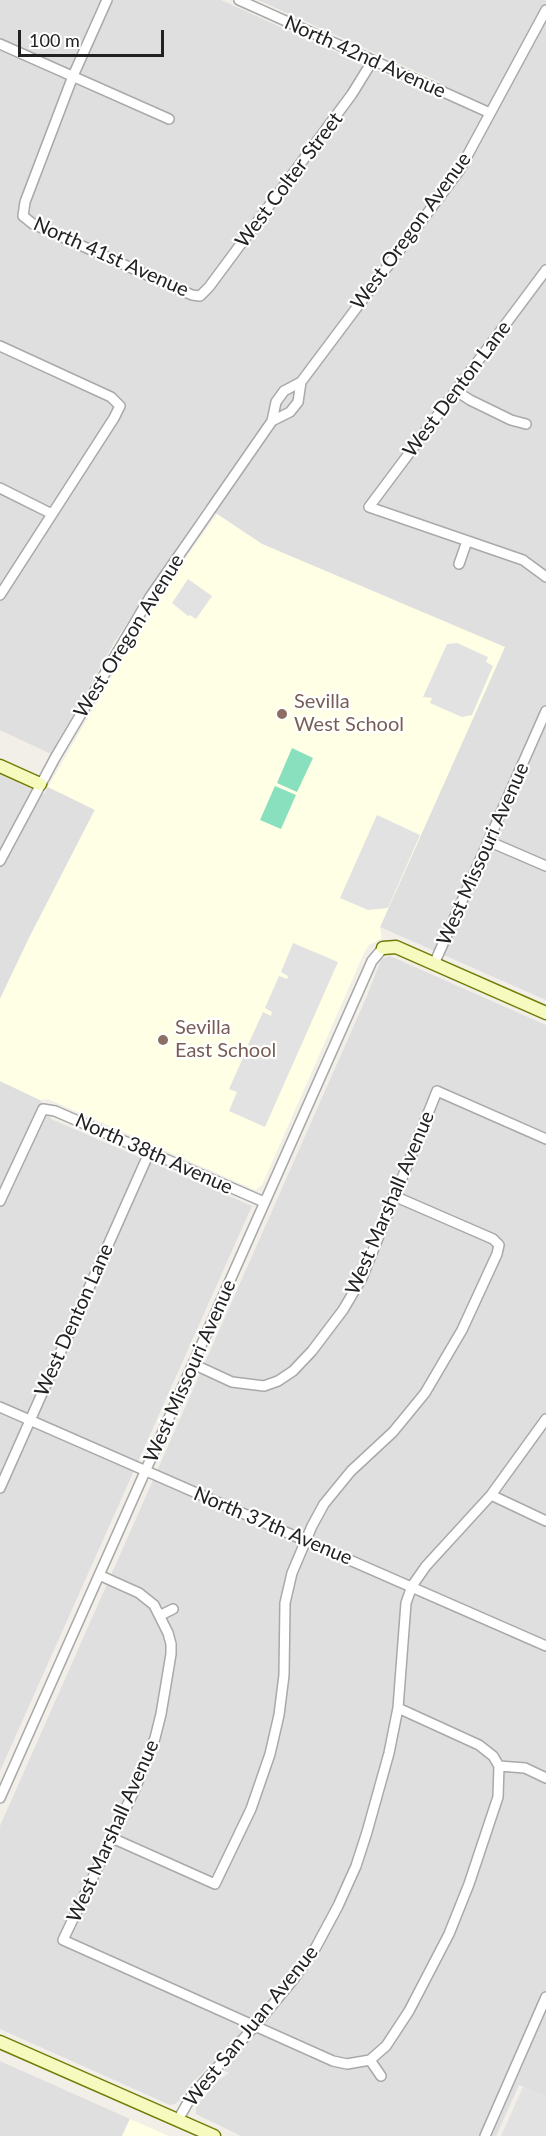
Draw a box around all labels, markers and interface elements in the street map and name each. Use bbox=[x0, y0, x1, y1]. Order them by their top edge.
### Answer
street label: North 42nd Avenue bbox=[281, 11, 449, 103]
scale bar bbox=[21, 18, 166, 56]
text: 100 m bbox=[29, 29, 80, 51]
street label: West Colter Street bbox=[230, 108, 348, 252]
street label: West Oregon Avenue bbox=[346, 148, 476, 314]
street label: North 41st Avenue bbox=[30, 212, 192, 302]
street label: West Denton Lane bbox=[398, 316, 516, 462]
street label: West Oregon Avenue bbox=[69, 550, 189, 722]
place label: Sevilla West School bbox=[294, 690, 404, 737]
marker: Sevilla West School bbox=[275, 707, 289, 721]
street label: West Missouri Avenue bbox=[432, 759, 534, 949]
place label: Sevilla East School bbox=[175, 1016, 276, 1063]
marker: Sevilla East School bbox=[156, 1033, 170, 1047]
street label: North 38th Avenue bbox=[72, 1108, 236, 1200]
street label: West Marshall Avenue bbox=[340, 1108, 440, 1298]
street label: West Denton Lane bbox=[30, 1240, 118, 1400]
street label: West Missouri Avenue bbox=[139, 1276, 241, 1466]
street label: North 37th Avenue bbox=[190, 1482, 356, 1570]
street label: West Marshall Avenue bbox=[62, 1736, 164, 1926]
street label: West San Juan Avenue bbox=[179, 1941, 323, 2111]

